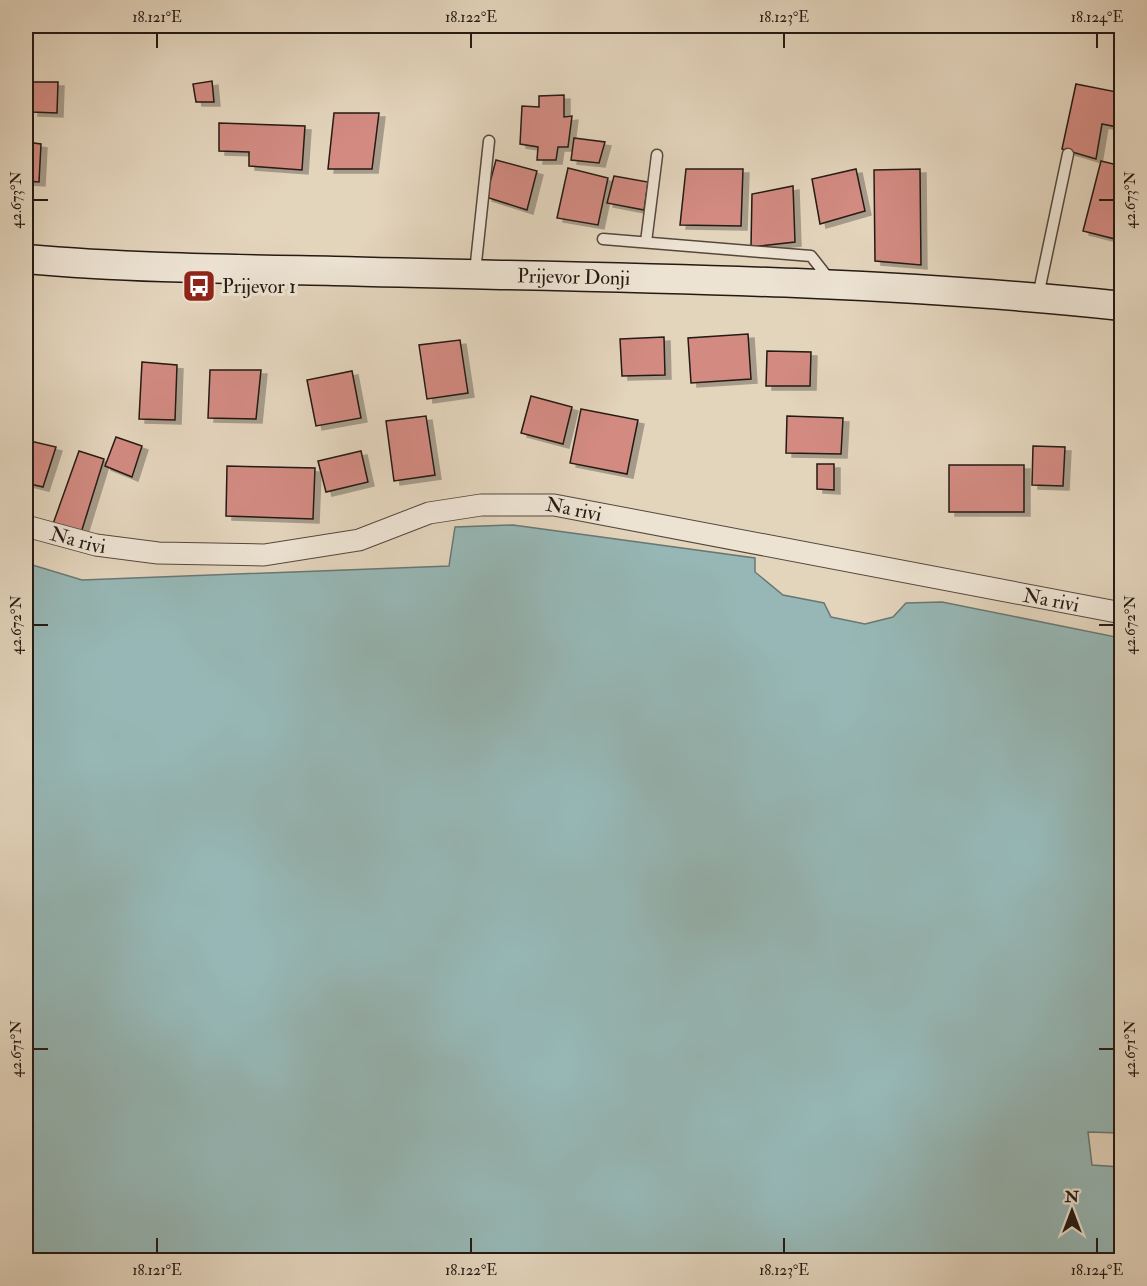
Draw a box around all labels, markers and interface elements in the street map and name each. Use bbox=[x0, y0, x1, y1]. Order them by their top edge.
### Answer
text: 18.121°E bbox=[132, 8, 182, 27]
text: 18.122°E bbox=[445, 8, 497, 27]
text: 18.123°E bbox=[759, 8, 809, 27]
text: 18.124°E bbox=[1071, 8, 1123, 27]
text: 42.673°N bbox=[7, 171, 26, 229]
text: 42.673°N bbox=[1121, 171, 1140, 229]
street label: Prijevor Donji bbox=[517, 263, 631, 290]
bus stop icon: Prijevor 1 bbox=[181, 268, 217, 304]
place label: Prijevor 1 bbox=[222, 274, 296, 299]
street label: Na rivi bbox=[544, 491, 604, 526]
street label: Na rivi bbox=[48, 521, 107, 559]
street label: Na rivi bbox=[1021, 582, 1081, 617]
text: 42.672°N bbox=[7, 595, 26, 655]
text: 42.672°N bbox=[1121, 595, 1140, 655]
text: 42.671°N bbox=[7, 1020, 26, 1078]
text: 42.671°N bbox=[1121, 1020, 1140, 1078]
north arrow bbox=[1042, 1181, 1102, 1241]
text: N bbox=[1064, 1187, 1080, 1207]
text: 18.121°E bbox=[132, 1261, 182, 1280]
text: 18.122°E bbox=[445, 1261, 497, 1280]
text: 18.123°E bbox=[759, 1261, 809, 1280]
text: 18.124°E bbox=[1071, 1261, 1123, 1280]

